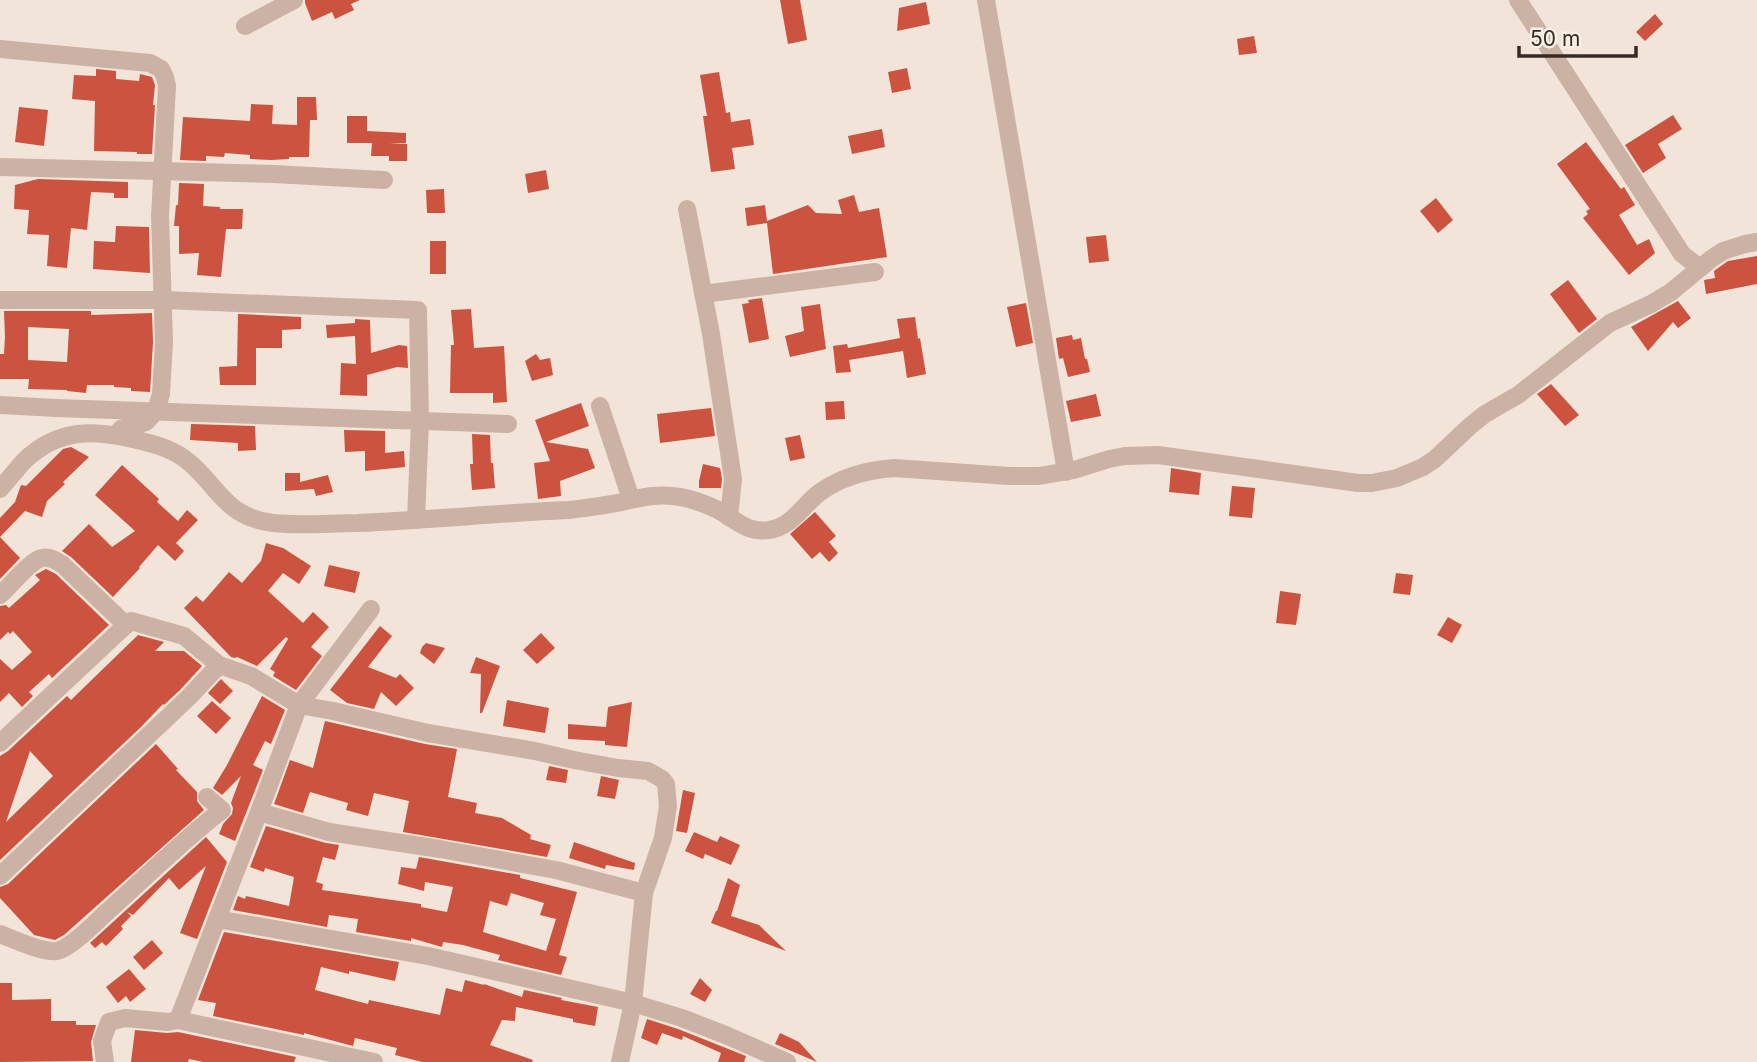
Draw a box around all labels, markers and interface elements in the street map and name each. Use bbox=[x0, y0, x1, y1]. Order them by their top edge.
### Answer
scale bar bbox=[1519, 14, 1636, 58]
text: 50 m bbox=[1530, 26, 1580, 51]

